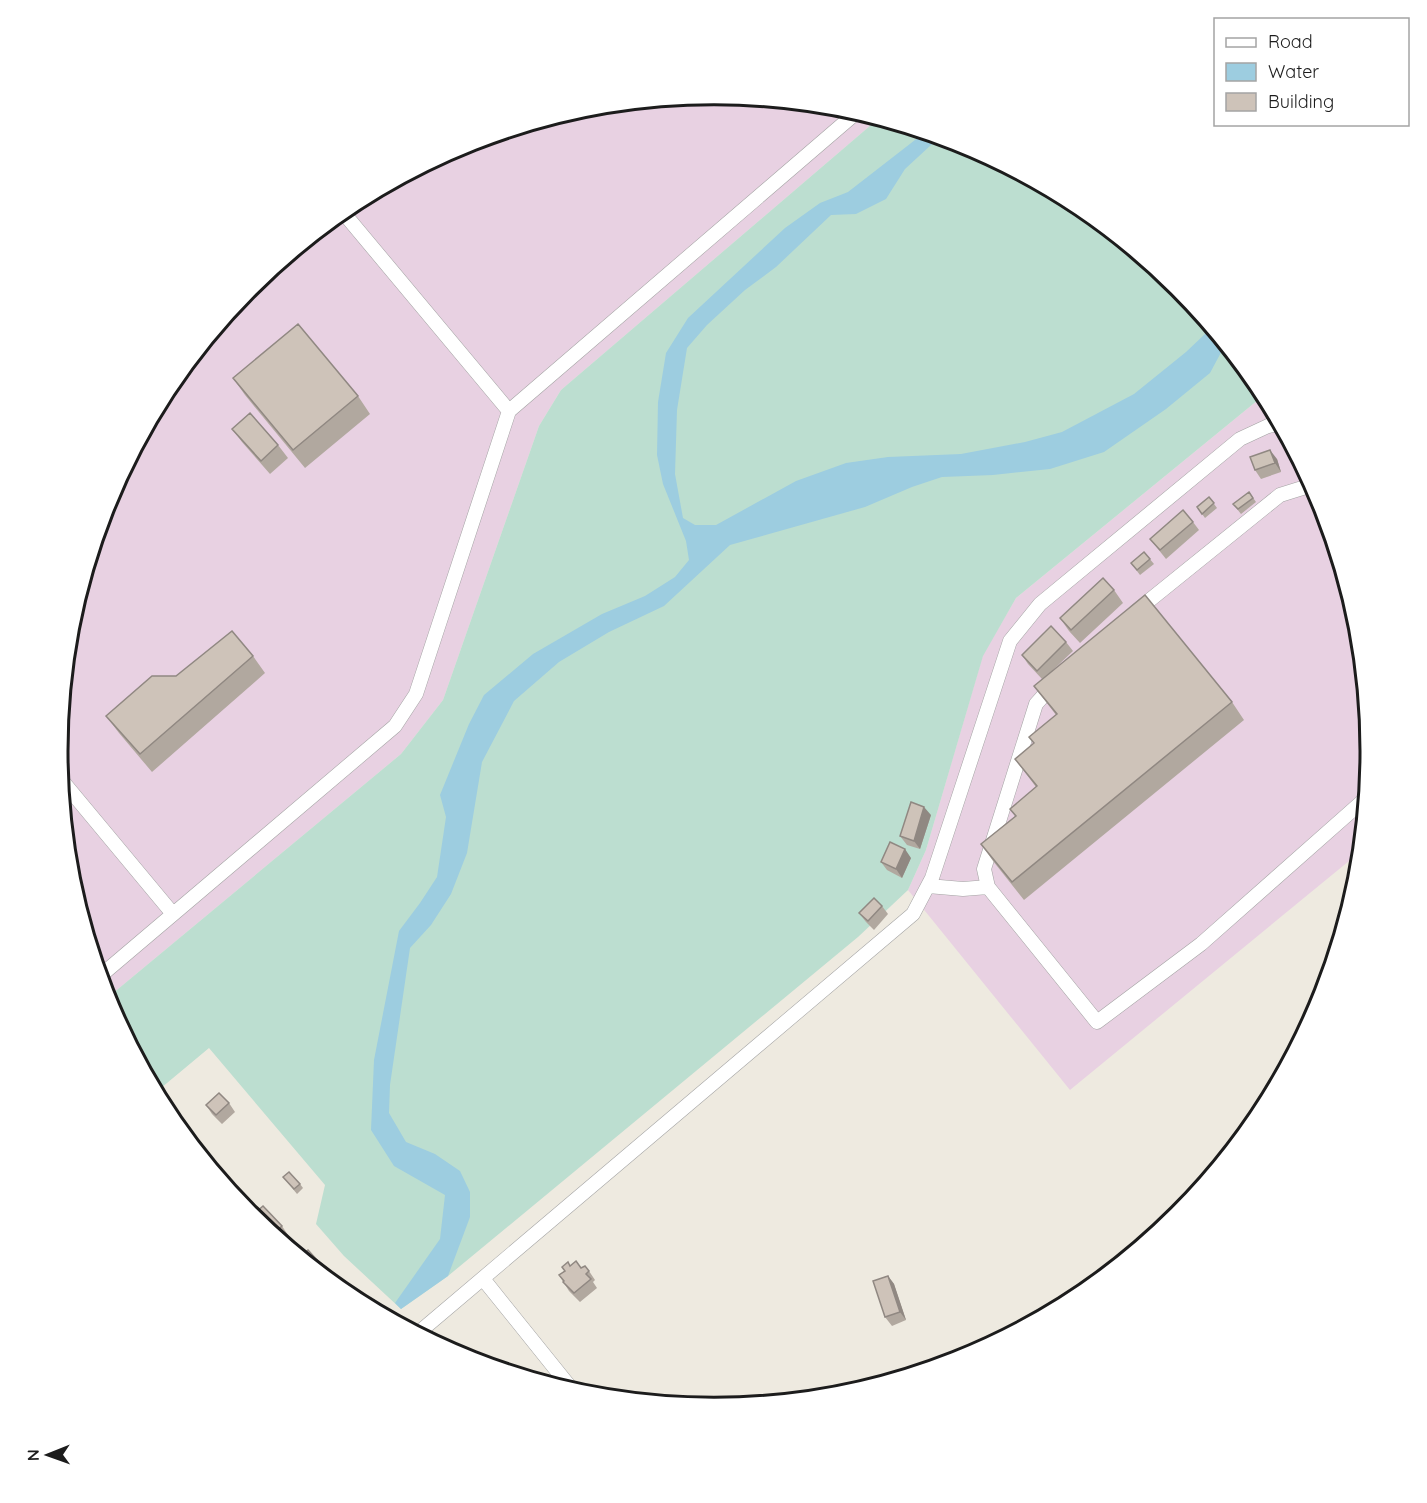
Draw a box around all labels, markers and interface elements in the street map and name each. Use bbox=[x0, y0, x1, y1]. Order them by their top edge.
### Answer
legend bbox=[1214, 18, 1409, 126]
text: Road bbox=[1268, 30, 1313, 53]
text: Water bbox=[1268, 60, 1319, 83]
text: Building bbox=[1268, 90, 1334, 113]
north arrow bbox=[18, 1425, 78, 1485]
text: N bbox=[23, 1449, 43, 1461]

